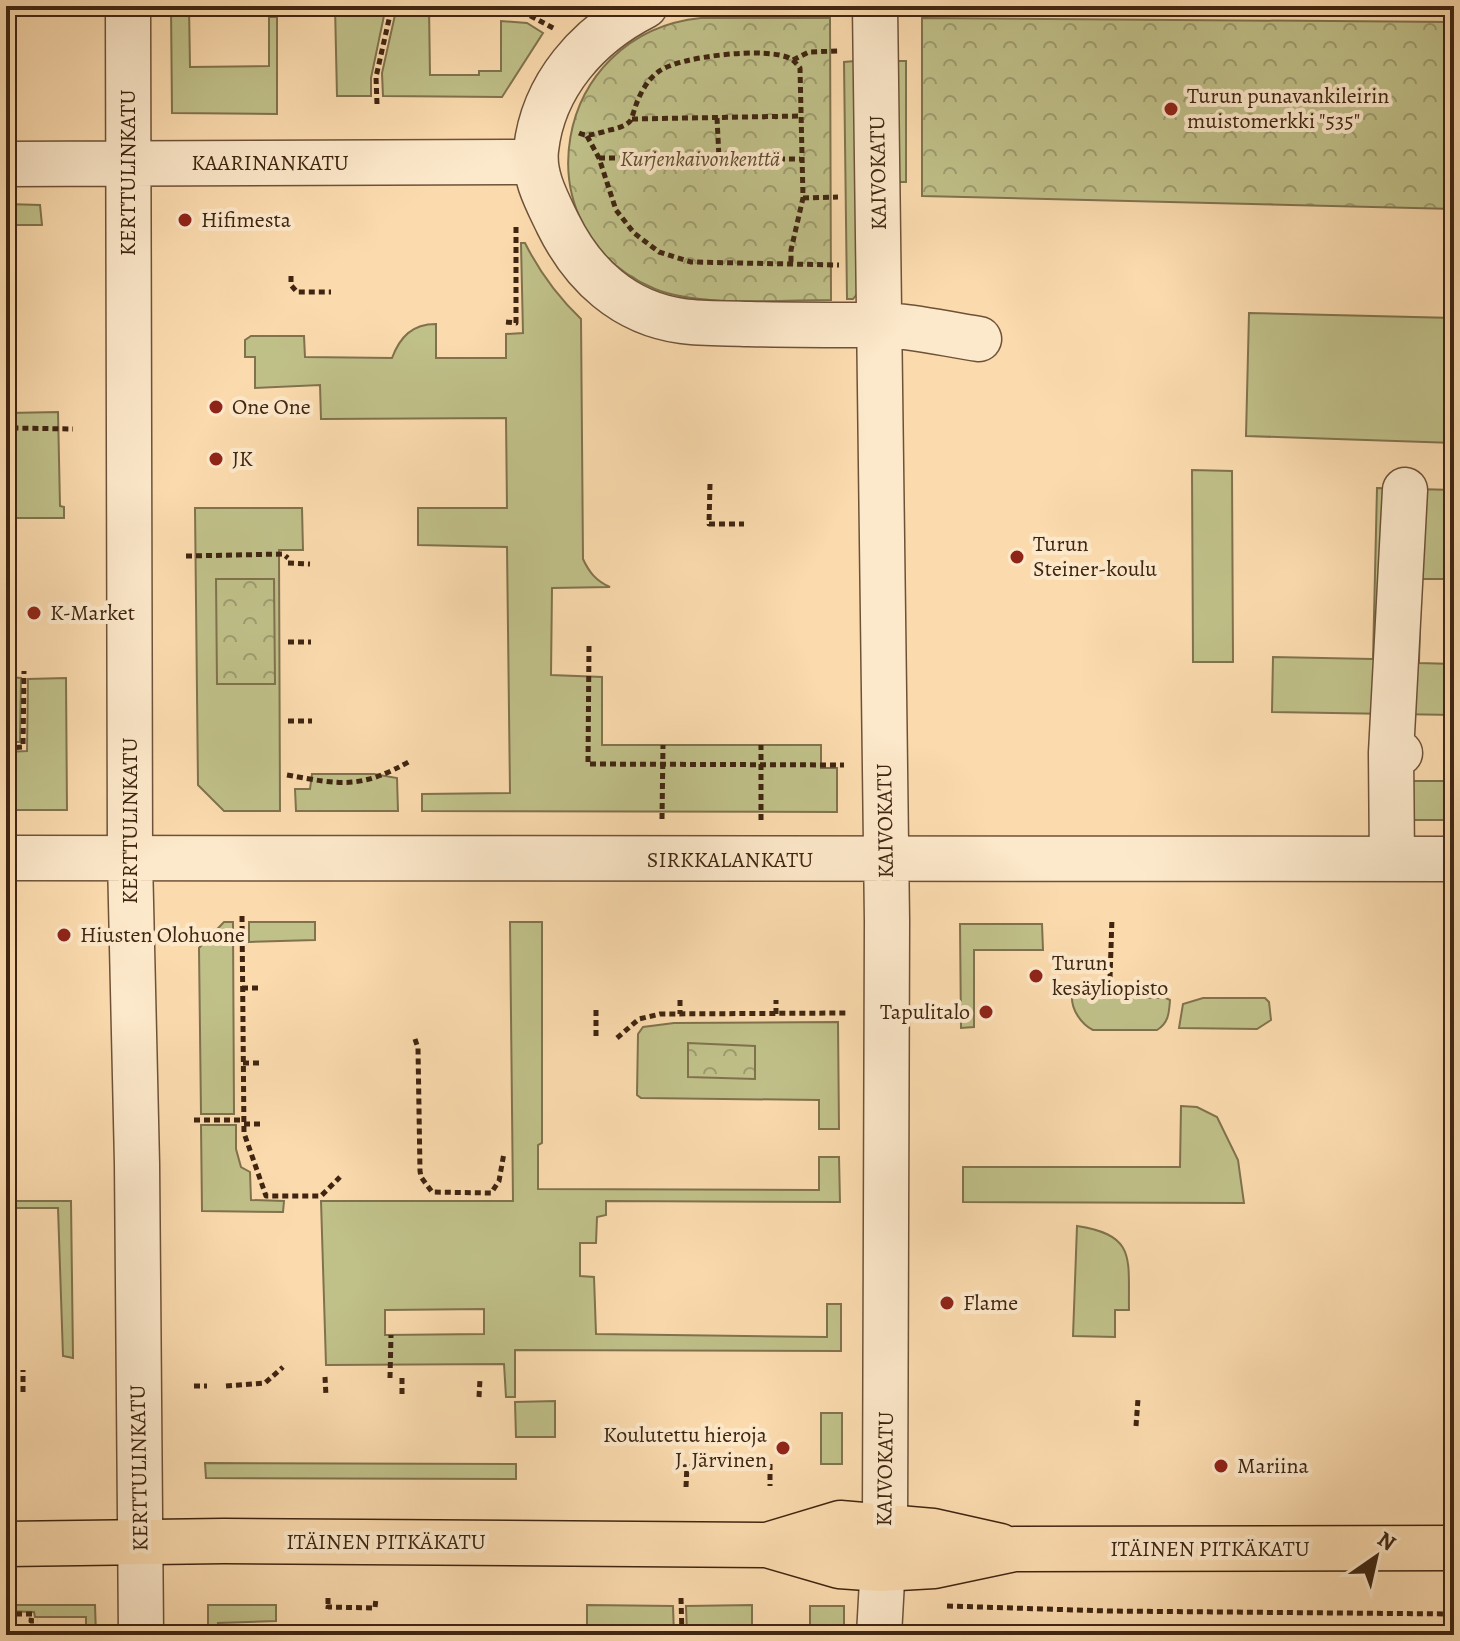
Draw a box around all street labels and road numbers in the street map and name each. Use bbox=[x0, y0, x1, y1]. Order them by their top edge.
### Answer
street label: KERTTULINKATU bbox=[113, 90, 143, 256]
street label: KAIVOKATU bbox=[862, 115, 894, 231]
street label: KAARINANKATU bbox=[191, 148, 349, 178]
street label: KERTTULINKATU bbox=[115, 738, 145, 904]
street label: KAIVOKATU bbox=[869, 763, 901, 879]
street label: SIRKKALANKATU bbox=[647, 845, 813, 875]
street label: KERTTULINKATU bbox=[123, 1384, 155, 1552]
street label: KAIVOKATU bbox=[869, 1411, 901, 1527]
street label: ITÄINEN PITKÄKATU bbox=[286, 1527, 486, 1557]
street label: ITÄINEN PITKÄKATU bbox=[1110, 1534, 1310, 1564]

